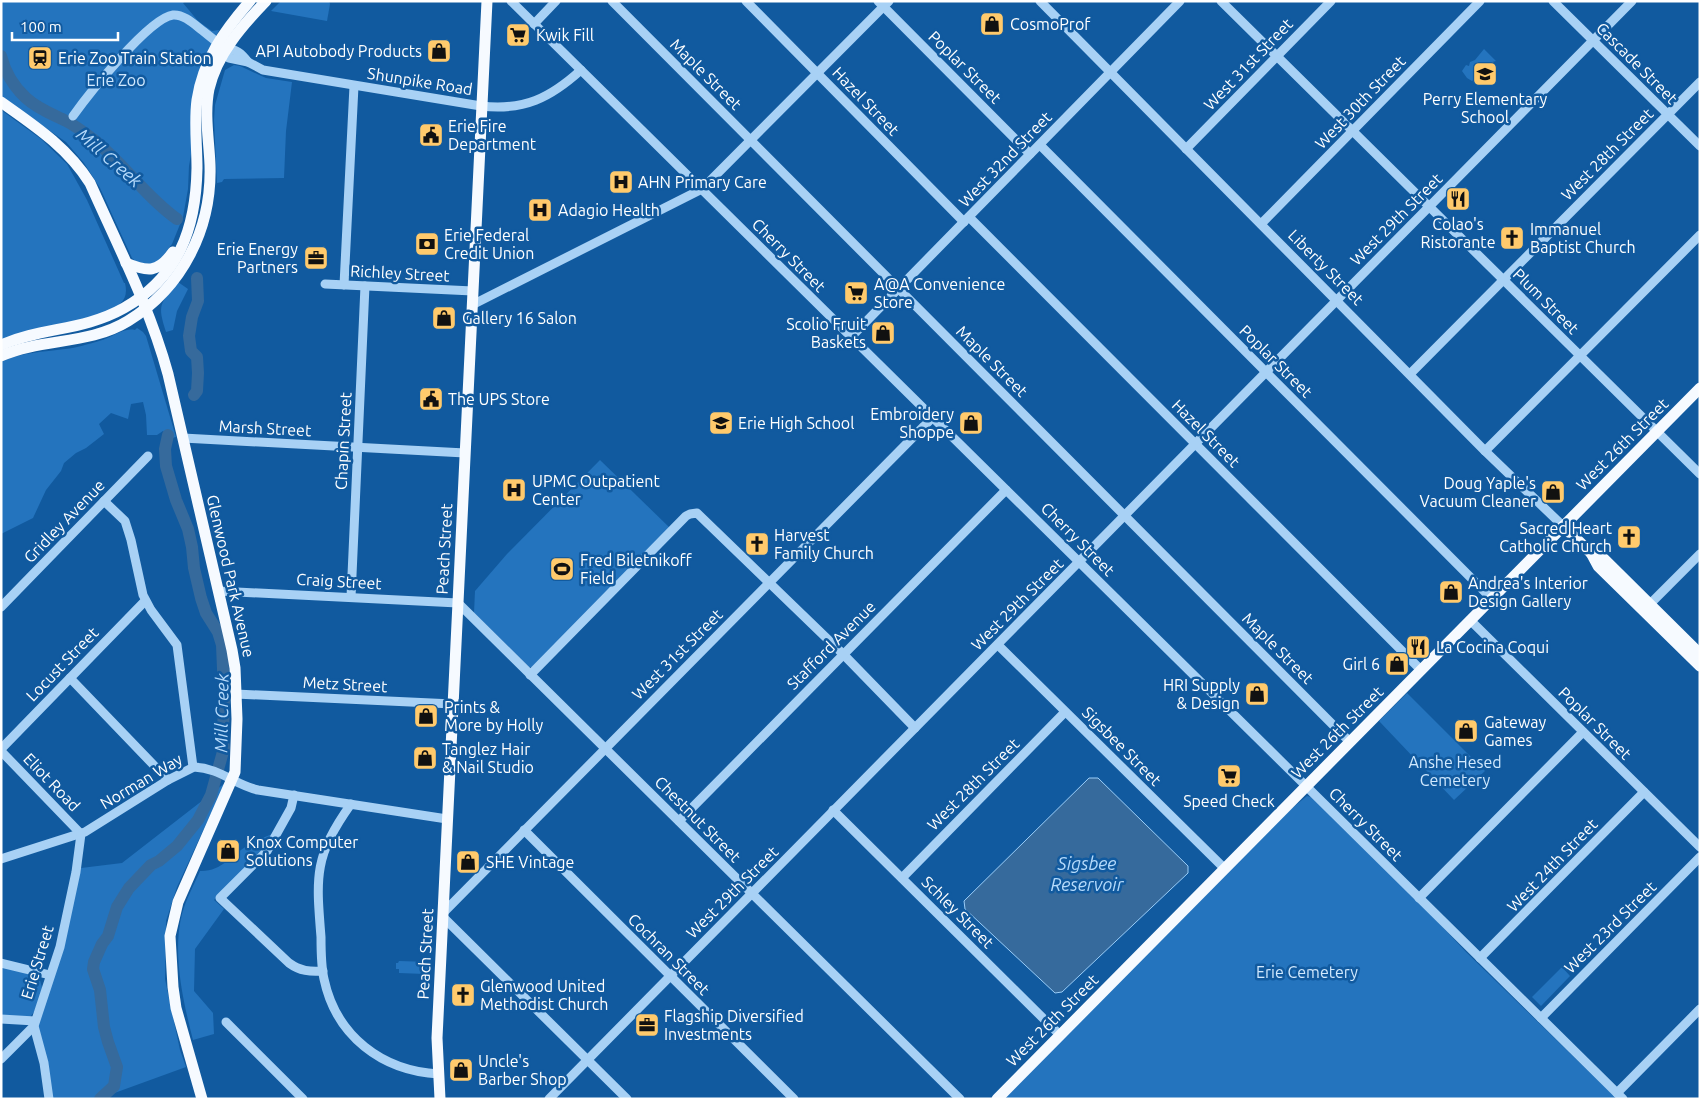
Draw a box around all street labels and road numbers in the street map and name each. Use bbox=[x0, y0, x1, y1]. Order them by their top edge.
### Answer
street label: West 31st Street bbox=[1200, 14, 1297, 113]
street label: Cascade Street bbox=[1593, 19, 1682, 108]
street label: Poplar Street bbox=[925, 27, 1005, 107]
street label: Maple Street bbox=[667, 35, 746, 114]
street label: West 30th Street bbox=[1311, 51, 1409, 152]
street label: Hazel Street bbox=[829, 63, 904, 139]
street label: Shunpike Road bbox=[366, 64, 474, 98]
street label: West 28th Street bbox=[1557, 104, 1657, 204]
street label: West 32nd Street bbox=[955, 107, 1055, 210]
street label: West 29th Street bbox=[1346, 169, 1446, 269]
street label: Cherry Street bbox=[749, 215, 830, 296]
street label: Liberty Street bbox=[1285, 226, 1368, 309]
street label: Richley Street bbox=[350, 261, 451, 285]
street label: Plum Street bbox=[1510, 265, 1583, 338]
street label: Poplar Street bbox=[1236, 321, 1316, 401]
street label: Maple Street bbox=[953, 322, 1032, 401]
street label: Chapin Street bbox=[331, 391, 355, 490]
street label: West 26th Street bbox=[1572, 394, 1672, 494]
street label: Hazel Street bbox=[1169, 396, 1244, 471]
street label: Marsh Street bbox=[218, 417, 312, 439]
street label: Gridley Avenue bbox=[20, 476, 108, 566]
street label: Glenwood Park Avenue bbox=[204, 493, 258, 659]
street label: Cherry Street bbox=[1038, 499, 1119, 580]
street label: Peach Street bbox=[433, 502, 455, 595]
street label: West 29th Street bbox=[967, 554, 1067, 654]
street label: Craig Street bbox=[296, 570, 383, 592]
street label: Stafford Avenue bbox=[783, 597, 879, 693]
street label: West 31st Street bbox=[628, 605, 726, 703]
street label: Maple Street bbox=[1239, 609, 1318, 688]
street label: Locust Street bbox=[22, 623, 102, 705]
street label: Metz Street bbox=[302, 673, 388, 695]
street label: West 26th Street bbox=[1287, 682, 1387, 782]
street label: Poplar Street bbox=[1555, 683, 1635, 763]
street label: Sigsbee Street bbox=[1079, 703, 1166, 790]
street label: West 28th Street bbox=[923, 734, 1023, 834]
street label: Eliot Road bbox=[20, 749, 84, 815]
street label: Norman Way bbox=[97, 749, 185, 812]
street label: Chestnut Street bbox=[651, 772, 745, 866]
street label: Cherry Street bbox=[1326, 784, 1407, 865]
street label: West 24th Street bbox=[1503, 814, 1601, 915]
street label: West 29th Street bbox=[682, 842, 782, 942]
street label: Schley Street bbox=[918, 872, 998, 952]
street label: West 23rd Street bbox=[1560, 877, 1660, 977]
street label: Peach Street bbox=[414, 907, 436, 1000]
street label: Cochran Street bbox=[625, 910, 714, 999]
street label: Erie Street bbox=[17, 922, 57, 1001]
street label: West 26th Street bbox=[1002, 970, 1102, 1070]

